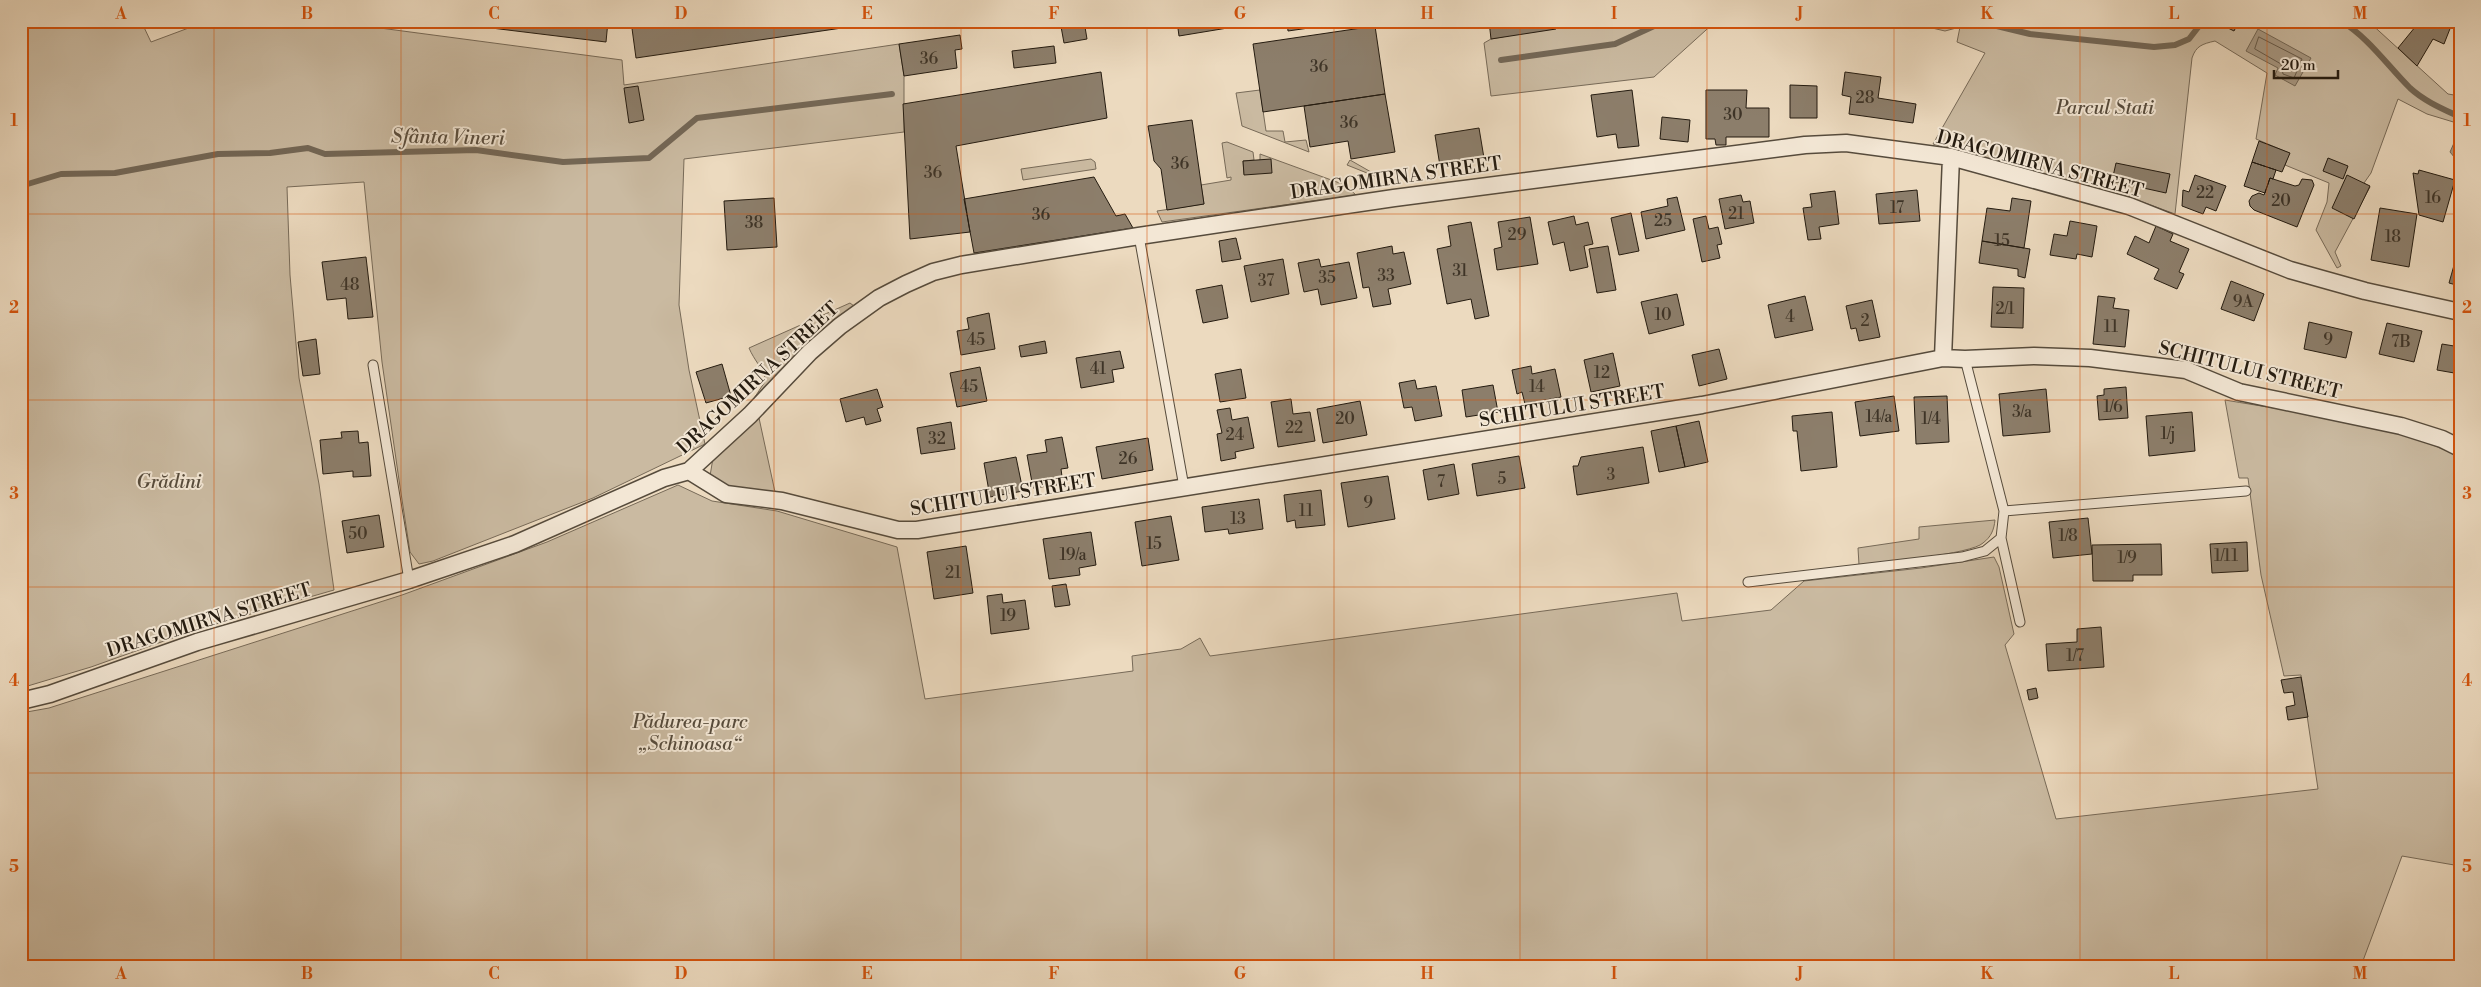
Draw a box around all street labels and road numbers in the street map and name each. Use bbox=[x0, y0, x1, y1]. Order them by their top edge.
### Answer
street label: DRAGOMIRNA STREET bbox=[1934, 125, 2146, 203]
street label: DRAGOMIRNA STREET bbox=[1289, 151, 1503, 205]
street label: DRAGOMIRNA STREET bbox=[672, 297, 844, 459]
street label: SCHITULUI STREET bbox=[2156, 336, 2344, 404]
street label: SCHITULUI STREET bbox=[1477, 379, 1667, 433]
street label: SCHITULUI STREET bbox=[908, 468, 1098, 522]
street label: DRAGOMIRNA STREET bbox=[104, 577, 314, 663]

